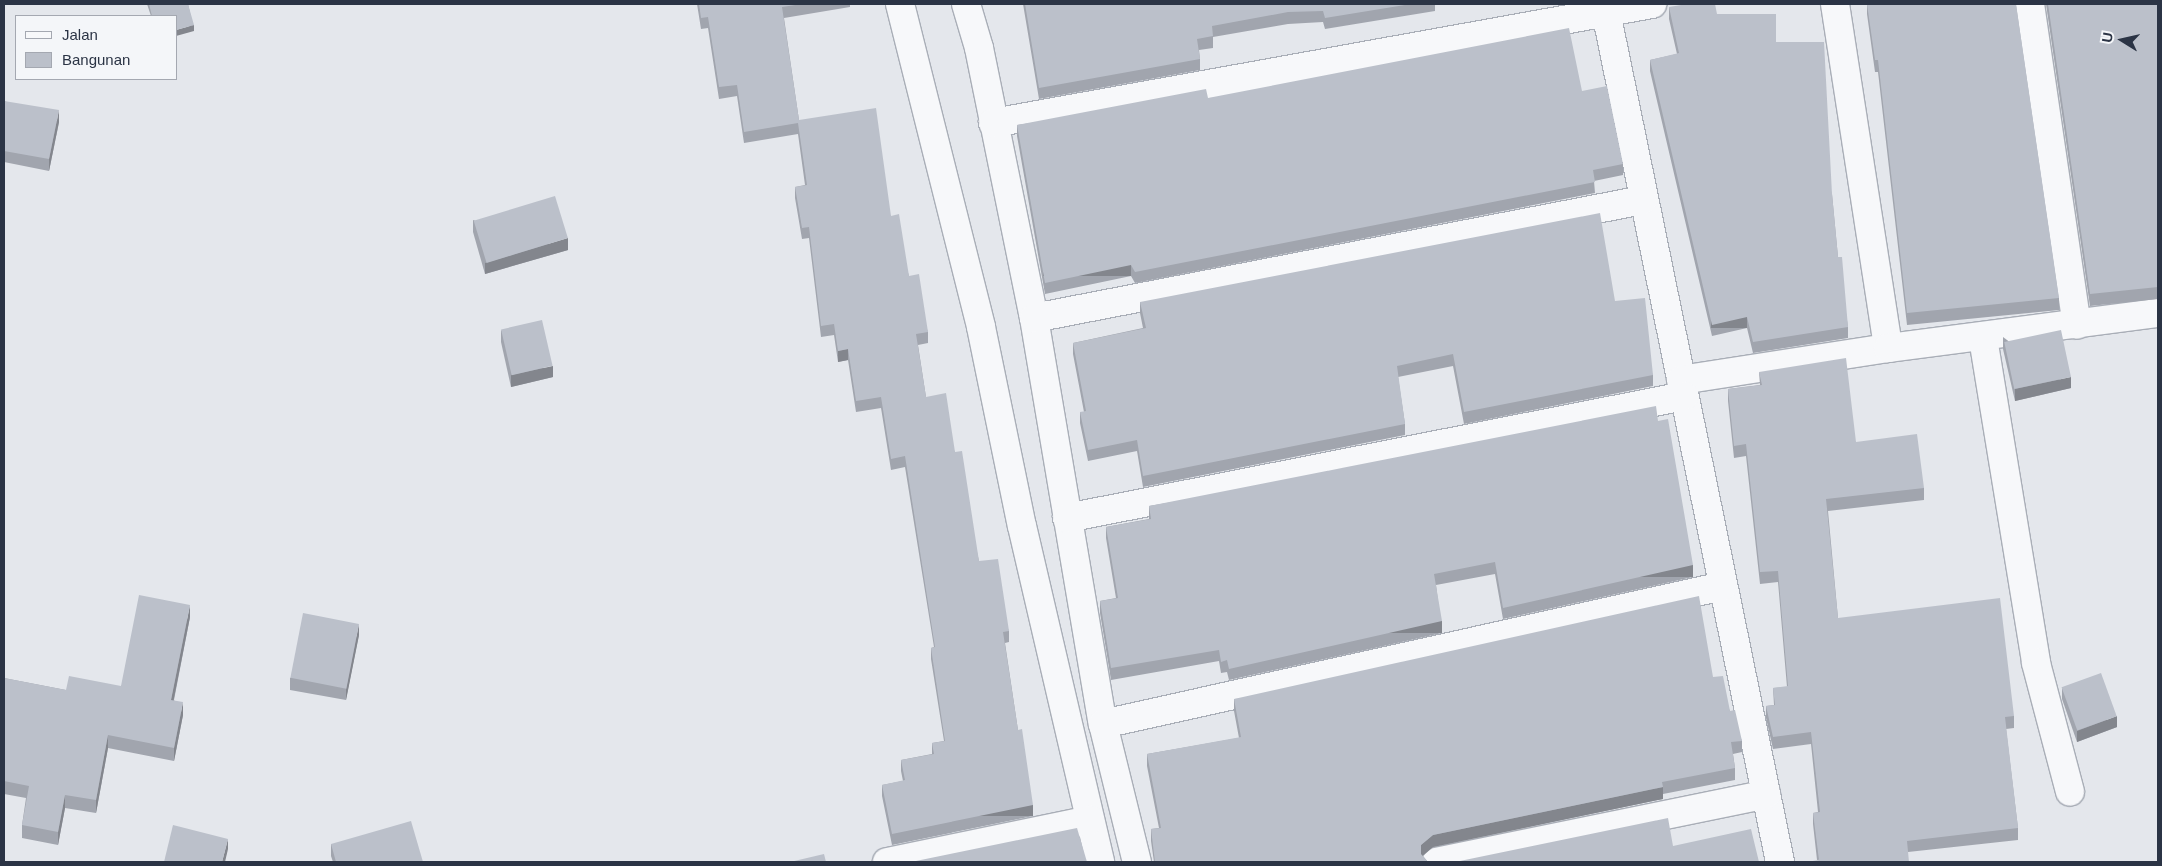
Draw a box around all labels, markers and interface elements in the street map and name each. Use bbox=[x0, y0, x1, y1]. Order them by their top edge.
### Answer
legend bbox=[15, 15, 178, 80]
north arrow bbox=[2097, 15, 2147, 65]
text: Jalan bbox=[62, 26, 98, 43]
text: U bbox=[2098, 31, 2116, 44]
text: Bangunan bbox=[62, 51, 130, 68]

